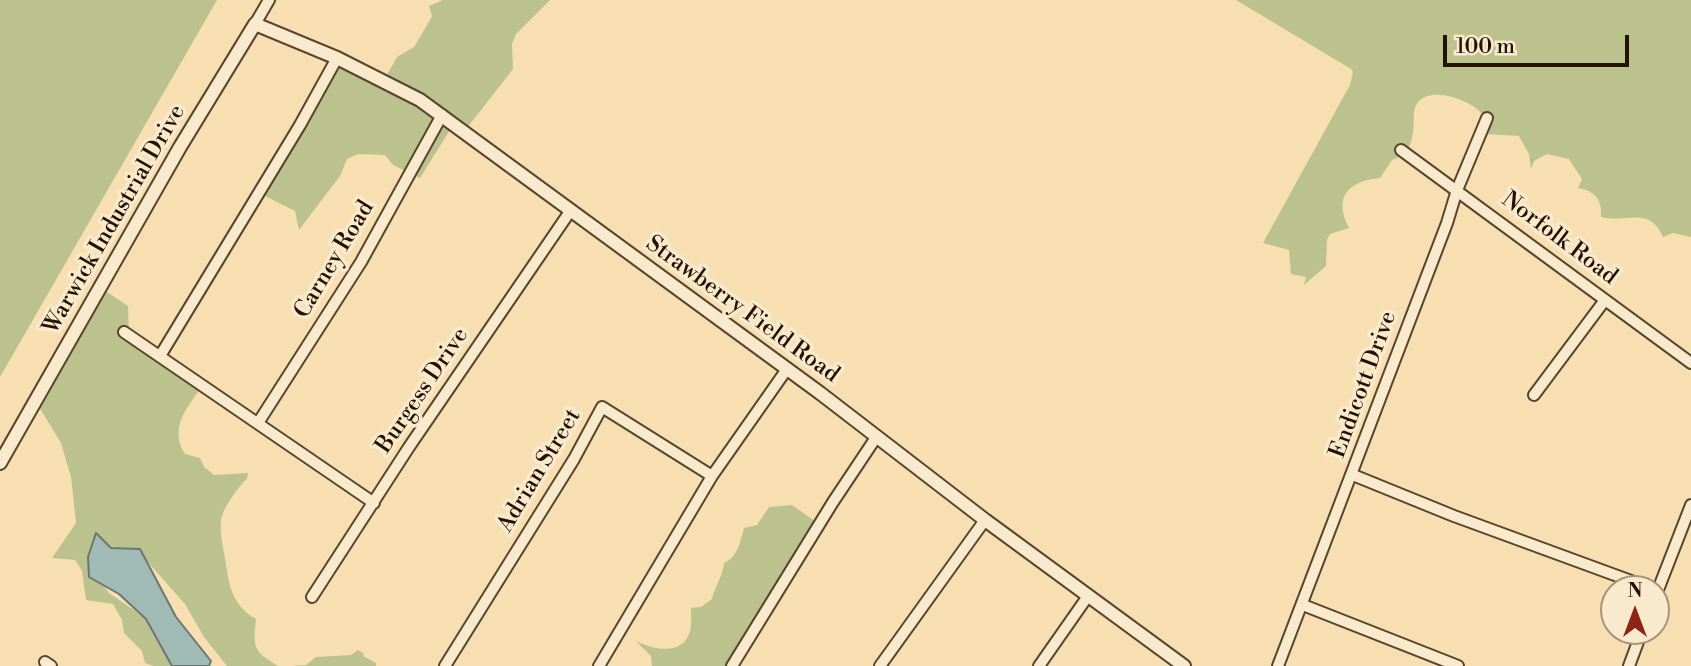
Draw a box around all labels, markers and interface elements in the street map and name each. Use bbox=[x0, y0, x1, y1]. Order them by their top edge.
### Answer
scale bar bbox=[1446, 21, 1632, 65]
text: 100 m bbox=[1456, 34, 1515, 60]
street label: Warwick Industrial Drive bbox=[38, 100, 192, 340]
street label: Norfolk Road bbox=[1496, 186, 1622, 292]
street label: Carney Road bbox=[289, 196, 381, 324]
street label: Strawberry Field Road bbox=[640, 231, 844, 389]
street label: Endicott Drive bbox=[1325, 308, 1403, 462]
street label: Burgess Drive bbox=[371, 323, 475, 459]
street label: Adrian Street bbox=[492, 404, 588, 538]
north arrow bbox=[1600, 575, 1670, 645]
text: N bbox=[1627, 579, 1643, 603]

